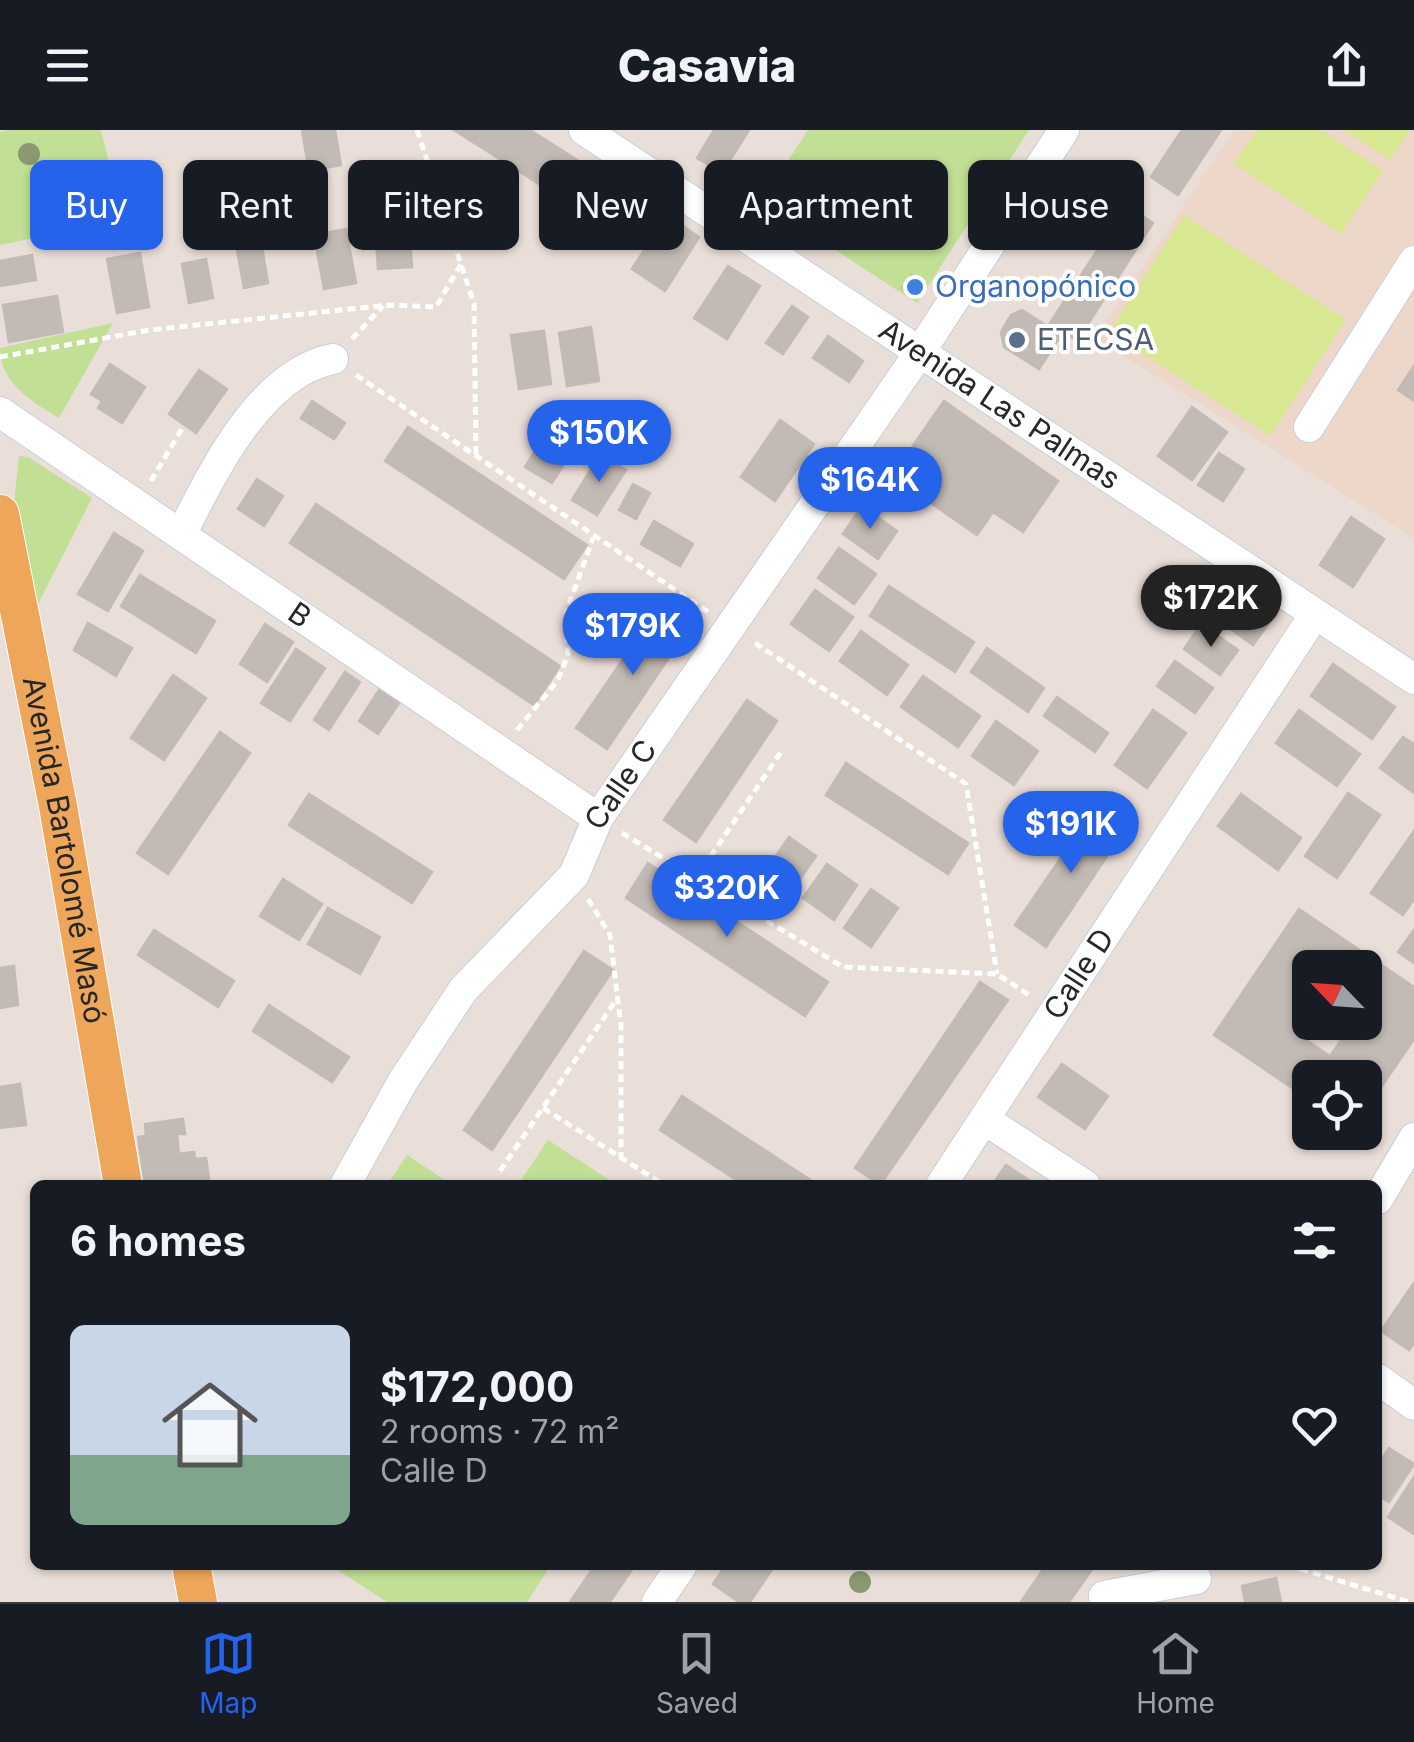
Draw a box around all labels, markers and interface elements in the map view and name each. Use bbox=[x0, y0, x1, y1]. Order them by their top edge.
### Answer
icon: menu bbox=[40, 38, 95, 93]
text: Casavia bbox=[618, 38, 796, 93]
icon: share bbox=[1319, 38, 1374, 93]
chip: Buy bbox=[30, 160, 163, 250]
chip: Rent bbox=[183, 160, 328, 250]
chip: Filters bbox=[348, 160, 519, 250]
chip: New bbox=[539, 160, 684, 250]
chip: Apartment bbox=[704, 160, 948, 250]
chip: House bbox=[968, 160, 1144, 250]
place label: Organopónico bbox=[935, 268, 1136, 304]
marker: Organopónico bbox=[904, 276, 926, 298]
street label: Avenida Las Palmas bbox=[873, 311, 1127, 497]
place label: ETECSA bbox=[1037, 321, 1154, 357]
marker: ETECSA bbox=[1006, 329, 1028, 351]
pin: $150K bbox=[529, 400, 669, 485]
text: $150K bbox=[549, 413, 649, 452]
pin: $164K bbox=[800, 447, 940, 532]
text: $164K bbox=[820, 460, 920, 499]
pin: $172K bbox=[1141, 565, 1281, 650]
text: $172K bbox=[1163, 578, 1259, 617]
pin: $179K bbox=[563, 593, 703, 678]
street label: B bbox=[282, 594, 318, 635]
text: $179K bbox=[585, 606, 681, 645]
street label: Avenida Bartolomé Masó bbox=[16, 673, 114, 1026]
street label: Calle C bbox=[576, 732, 664, 836]
pin: $191K bbox=[1001, 791, 1141, 876]
text: $191K bbox=[1025, 804, 1117, 843]
pin: $320K bbox=[657, 855, 797, 940]
text: $320K bbox=[674, 868, 780, 907]
street label: Calle D bbox=[1036, 922, 1121, 1026]
north arrow bbox=[1292, 950, 1382, 1040]
map controls bbox=[1292, 950, 1382, 1150]
button: locate bbox=[1292, 1060, 1382, 1150]
icon: filters bbox=[1287, 1213, 1342, 1268]
text: 6 homes bbox=[70, 1215, 246, 1266]
text: $172,000 bbox=[380, 1361, 574, 1412]
icon: home bbox=[150, 1365, 270, 1485]
icon: heart bbox=[1287, 1398, 1342, 1453]
text: 2 rooms · 72 m² bbox=[380, 1412, 619, 1451]
text: Calle D bbox=[380, 1451, 488, 1490]
tab: Map bbox=[199, 1626, 257, 1720]
tab: Saved bbox=[656, 1626, 738, 1720]
tab: Home bbox=[1136, 1626, 1215, 1720]

